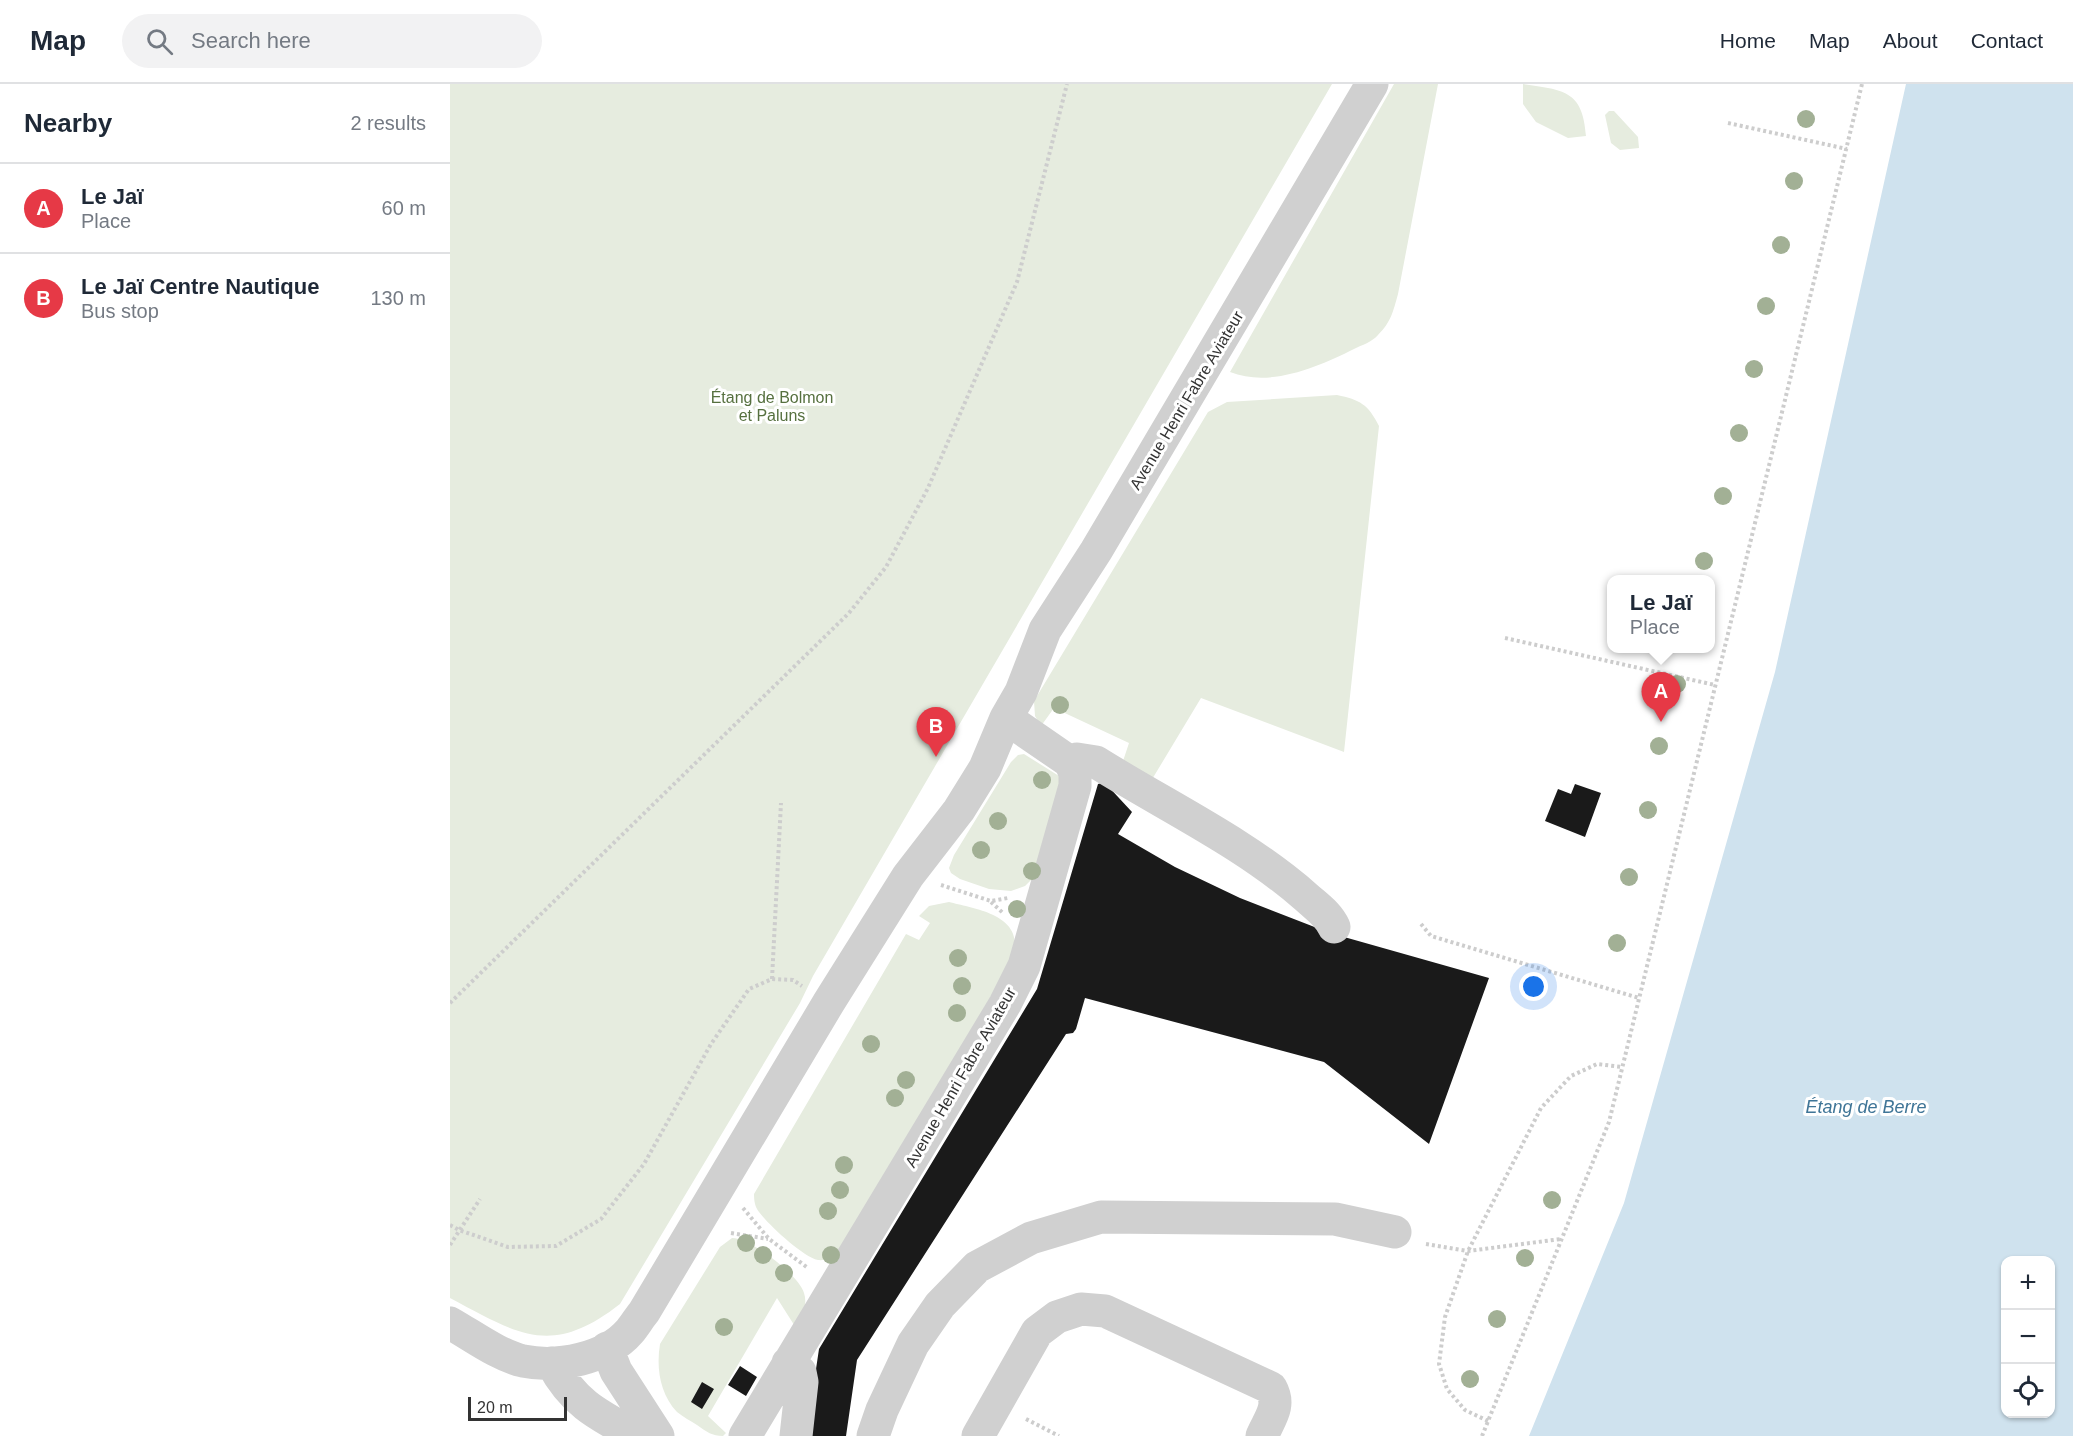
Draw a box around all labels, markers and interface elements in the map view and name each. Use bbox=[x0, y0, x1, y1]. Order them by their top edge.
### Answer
search box bbox=[122, 14, 542, 68]
text: Map bbox=[30, 25, 86, 56]
icon: search bbox=[143, 25, 176, 58]
text: Search here bbox=[191, 28, 311, 53]
text: Home bbox=[1720, 29, 1776, 52]
text: Map bbox=[1809, 29, 1850, 52]
text: About bbox=[1883, 29, 1938, 52]
text: Contact bbox=[1971, 29, 2043, 52]
text: Nearby bbox=[24, 108, 112, 138]
text: 2 results bbox=[350, 112, 426, 134]
text: Le Jaï bbox=[81, 184, 143, 209]
text: A bbox=[36, 197, 51, 219]
text: 60 m bbox=[382, 197, 426, 219]
text: Place bbox=[81, 210, 131, 232]
text: Le Jaï Centre Nautique bbox=[81, 274, 319, 299]
text: B bbox=[36, 287, 51, 309]
text: 130 m bbox=[370, 287, 426, 309]
text: Bus stop bbox=[81, 300, 159, 322]
street label: Avenue Henri Fabre Aviateur bbox=[1126, 308, 1247, 492]
park label: Étang de Bolmon et Paluns bbox=[711, 388, 833, 424]
popup bbox=[1607, 575, 1715, 653]
text: Le Jaï bbox=[1630, 590, 1692, 615]
text: Place bbox=[1630, 616, 1680, 638]
pin: A bbox=[1642, 672, 1680, 722]
pin: B bbox=[916, 708, 956, 757]
your location bbox=[1519, 972, 1548, 1001]
street label: Avenue Henri Fabre Aviateur bbox=[902, 984, 1019, 1170]
water label: Étang de Berre bbox=[1805, 1097, 1927, 1117]
map controls bbox=[2001, 1256, 2055, 1418]
button: + bbox=[2001, 1256, 2055, 1310]
button: − bbox=[2001, 1310, 2055, 1364]
button: locate bbox=[2001, 1364, 2055, 1418]
scale bar bbox=[468, 1394, 567, 1422]
text: 20 m bbox=[477, 1399, 513, 1416]

